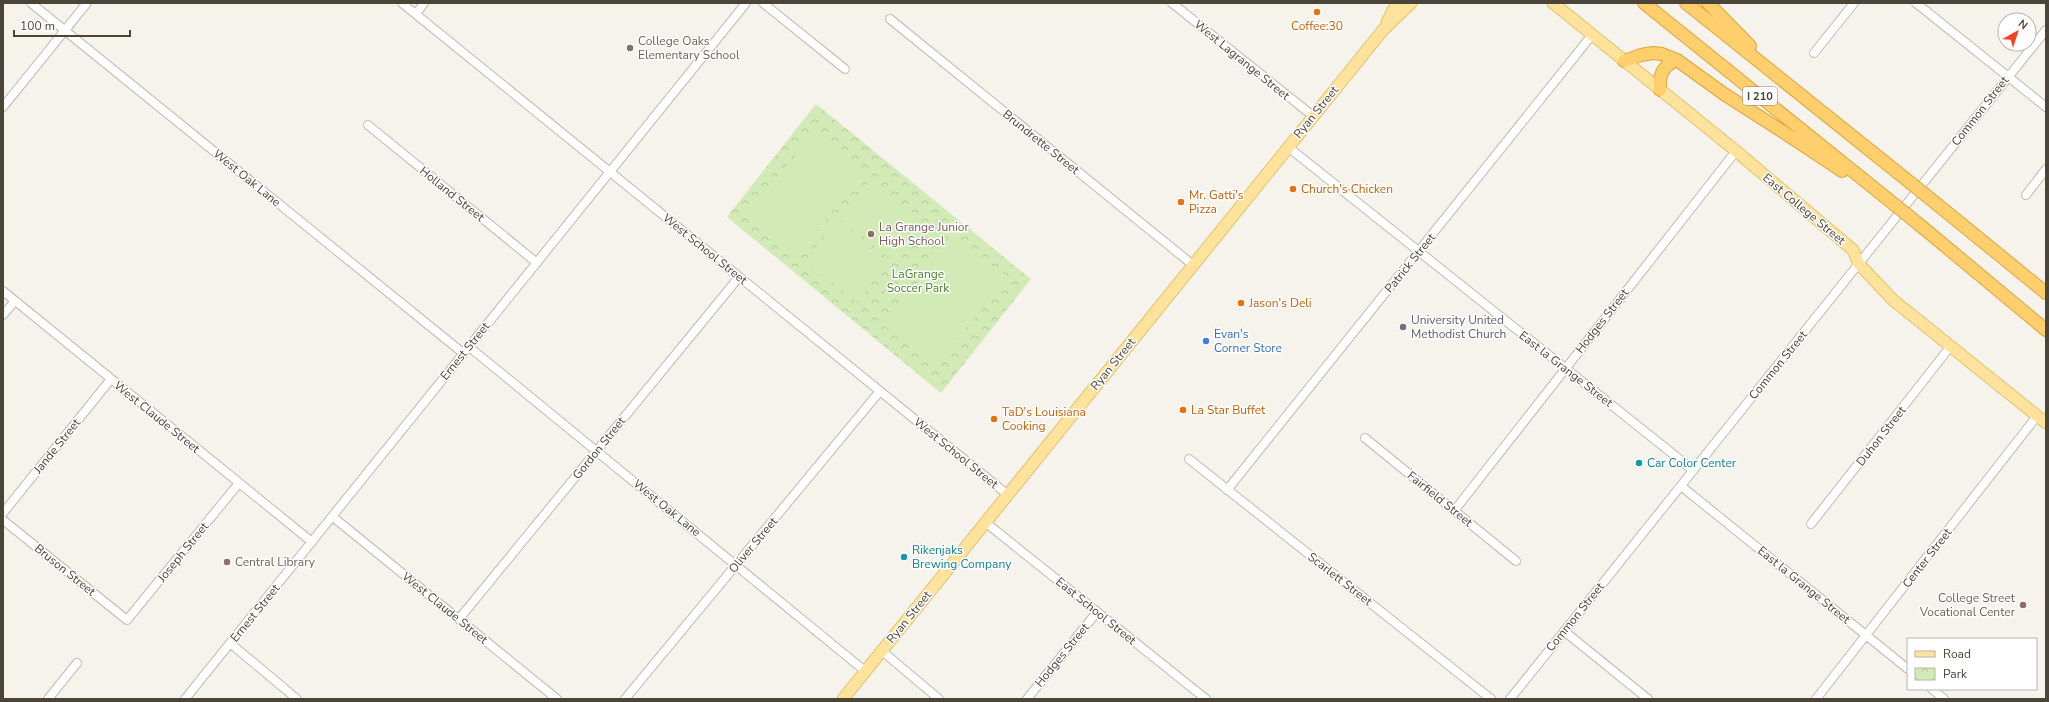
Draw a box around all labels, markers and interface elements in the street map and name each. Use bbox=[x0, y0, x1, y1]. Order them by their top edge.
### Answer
marker: Coffee:30 bbox=[1312, 7, 1322, 17]
scale bar bbox=[14, 12, 130, 38]
north arrow bbox=[1997, 12, 2037, 52]
text: N bbox=[2015, 16, 2031, 33]
street label: West Lagrange Street bbox=[1191, 17, 1294, 104]
text: 100 m bbox=[20, 18, 55, 34]
place label: Coffee:30 bbox=[1291, 18, 1343, 34]
place label: College Oaks Elementary School bbox=[638, 33, 740, 63]
marker: College Oaks Elementary School bbox=[625, 43, 635, 53]
street label: Common Street bbox=[1948, 72, 2013, 149]
street label: Ryan Street bbox=[1290, 82, 1343, 142]
road number: I 210 bbox=[1743, 87, 1777, 105]
street label: Brundrette Street bbox=[999, 106, 1083, 178]
street label: West Oak Lane bbox=[210, 146, 284, 210]
street label: Holland Street bbox=[416, 163, 488, 226]
street label: East College Street bbox=[1759, 170, 1849, 249]
place label: Church's Chicken bbox=[1301, 181, 1393, 197]
marker: Church's Chicken bbox=[1288, 184, 1298, 194]
place label: Mr. Gatti's Pizza bbox=[1189, 187, 1244, 217]
marker: Mr. Gatti's Pizza bbox=[1176, 197, 1186, 207]
street label: West School Street bbox=[659, 210, 751, 289]
place label: La Grange Junior High School bbox=[879, 219, 969, 249]
marker: La Grange Junior High School bbox=[866, 229, 876, 239]
street label: Patrick Street bbox=[1381, 229, 1439, 296]
park label: LaGrange Soccer Park bbox=[887, 266, 950, 296]
street label: Hodges Street bbox=[1572, 285, 1633, 357]
place label: Jason's Deli bbox=[1248, 295, 1312, 311]
marker: Jason's Deli bbox=[1236, 298, 1246, 308]
place label: University United Methodist Church bbox=[1411, 312, 1506, 342]
street label: Ernest Street bbox=[437, 318, 494, 383]
marker: University United Methodist Church bbox=[1398, 322, 1408, 332]
place label: Evan's Corner Store bbox=[1214, 326, 1282, 356]
street label: East la Grange Street bbox=[1516, 327, 1617, 411]
street label: Common Street bbox=[1745, 327, 1811, 403]
street label: Ryan Street bbox=[1087, 334, 1140, 394]
marker: Evan's Corner Store bbox=[1201, 336, 1211, 346]
street label: West Claude Street bbox=[111, 377, 204, 457]
place label: La Star Buffet bbox=[1191, 402, 1266, 418]
street label: Duhon Street bbox=[1853, 402, 1910, 469]
place label: TaD's Louisiana Cooking bbox=[1002, 404, 1086, 434]
marker: La Star Buffet bbox=[1178, 405, 1188, 415]
street label: Gordon Street bbox=[569, 413, 630, 483]
street label: West School Street bbox=[910, 414, 1002, 493]
marker: TaD's Louisiana Cooking bbox=[989, 414, 999, 424]
street label: Jande Street bbox=[29, 415, 85, 478]
place label: Car Color Center bbox=[1647, 455, 1737, 471]
marker: Car Color Center bbox=[1634, 458, 1644, 468]
street label: Fairfield Street bbox=[1404, 468, 1477, 531]
street label: West Oak Lane bbox=[630, 476, 704, 540]
street label: Oliver Street bbox=[725, 513, 782, 576]
street label: Joseph Street bbox=[153, 518, 212, 586]
street label: Center Street bbox=[1899, 524, 1956, 591]
street label: Bruson Street bbox=[31, 540, 99, 600]
place label: Rikenjaks Brewing Company bbox=[912, 542, 1012, 572]
street label: East la Grange Street bbox=[1754, 543, 1854, 628]
street label: Scarlett Street bbox=[1305, 549, 1376, 610]
marker: Rikenjaks Brewing Company bbox=[899, 552, 909, 562]
place label: Central Library bbox=[235, 554, 316, 570]
marker: Central Library bbox=[222, 557, 232, 567]
street label: West Claude Street bbox=[399, 568, 492, 648]
street label: East School Street bbox=[1053, 574, 1140, 649]
street label: Common Street bbox=[1542, 579, 1608, 655]
street label: Ernest Street bbox=[227, 580, 284, 645]
street label: Ryan Street bbox=[883, 587, 936, 647]
place label: College Street Vocational Center bbox=[1919, 590, 2016, 620]
marker: College Street Vocational Center bbox=[2018, 600, 2028, 610]
street label: Hodges Street bbox=[1031, 619, 1093, 690]
legend bbox=[1907, 638, 2037, 690]
text: Road bbox=[1943, 646, 1971, 662]
text: Park bbox=[1943, 666, 1968, 682]

